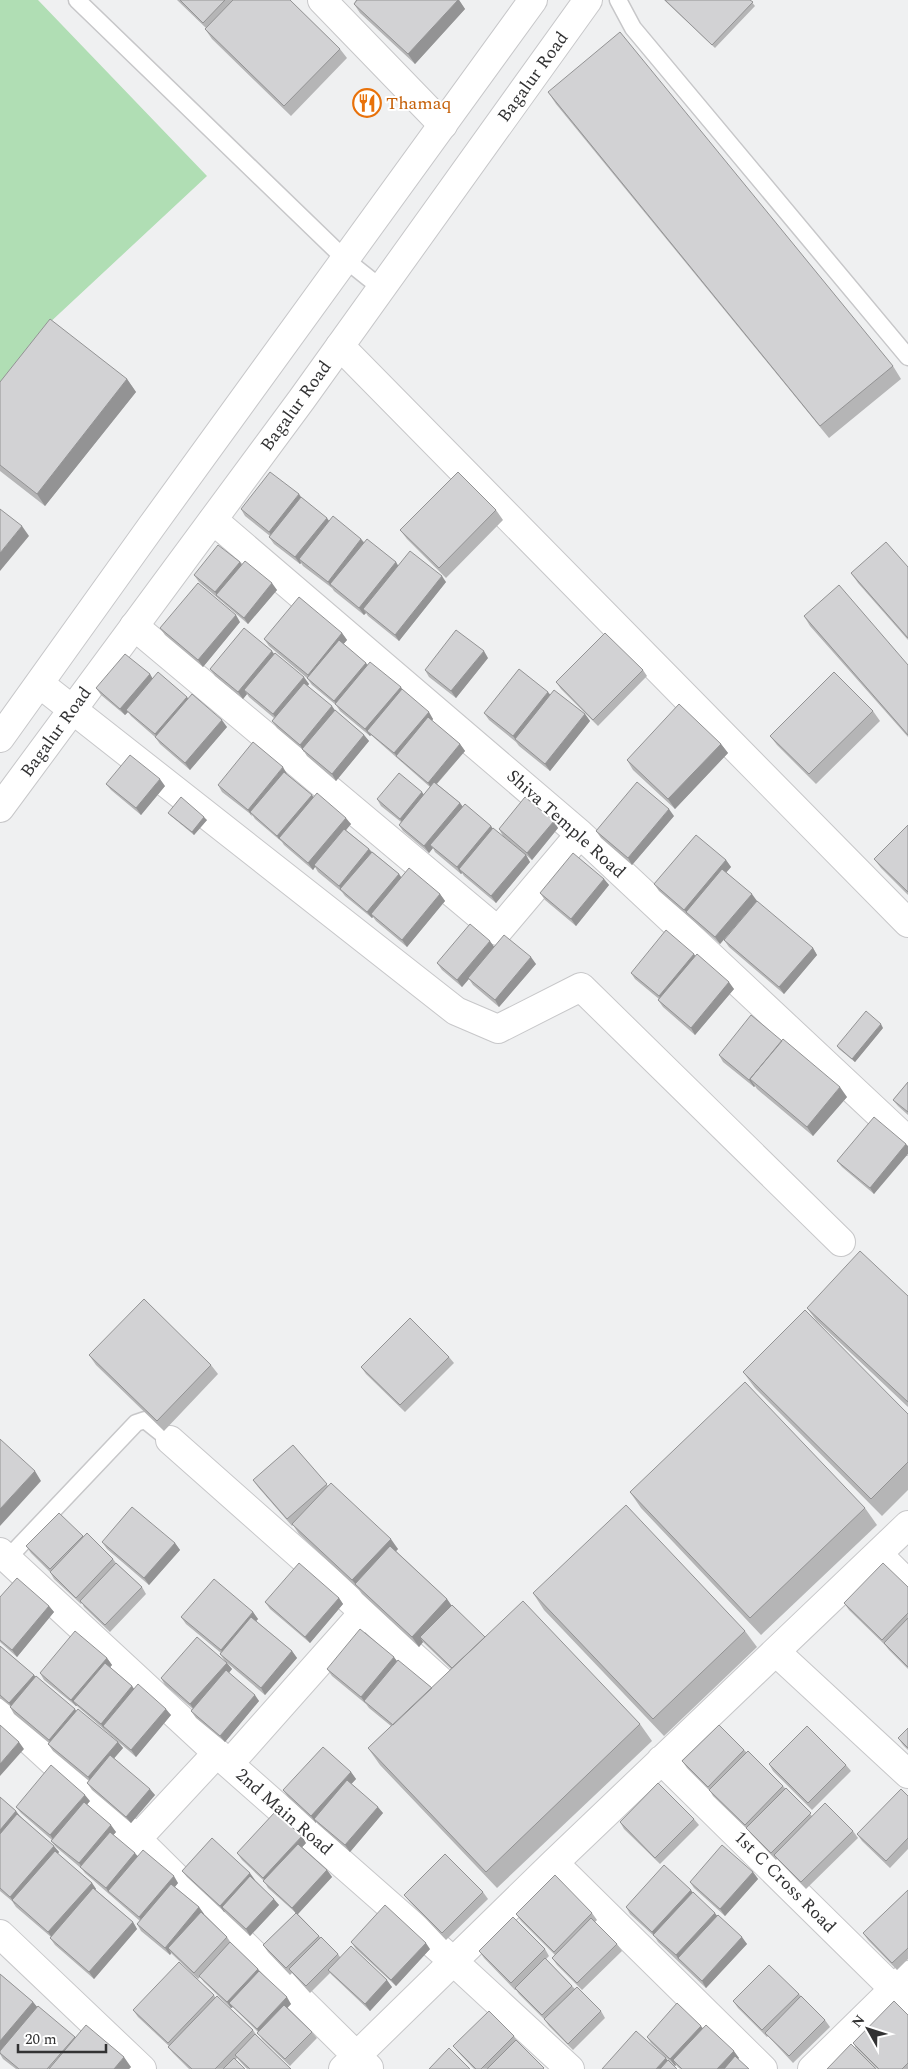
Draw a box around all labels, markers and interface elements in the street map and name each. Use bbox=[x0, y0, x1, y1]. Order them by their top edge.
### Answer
street label: Bagalur Road bbox=[491, 26, 575, 128]
restaurant icon: Thamaq bbox=[352, 88, 382, 118]
place label: Thamaq bbox=[386, 90, 452, 117]
street label: Bagalur Road bbox=[254, 355, 338, 457]
street label: Bagalur Road bbox=[14, 681, 98, 783]
street label: Shiva Temple Road bbox=[500, 763, 632, 885]
street label: 2nd Main Road bbox=[229, 1762, 339, 1862]
street label: 1st C Cross Road bbox=[728, 1825, 842, 1939]
north arrow bbox=[843, 2004, 893, 2054]
text: N bbox=[847, 2010, 870, 2032]
scale bar bbox=[18, 2022, 105, 2054]
text: 20 m bbox=[25, 2028, 57, 2051]

